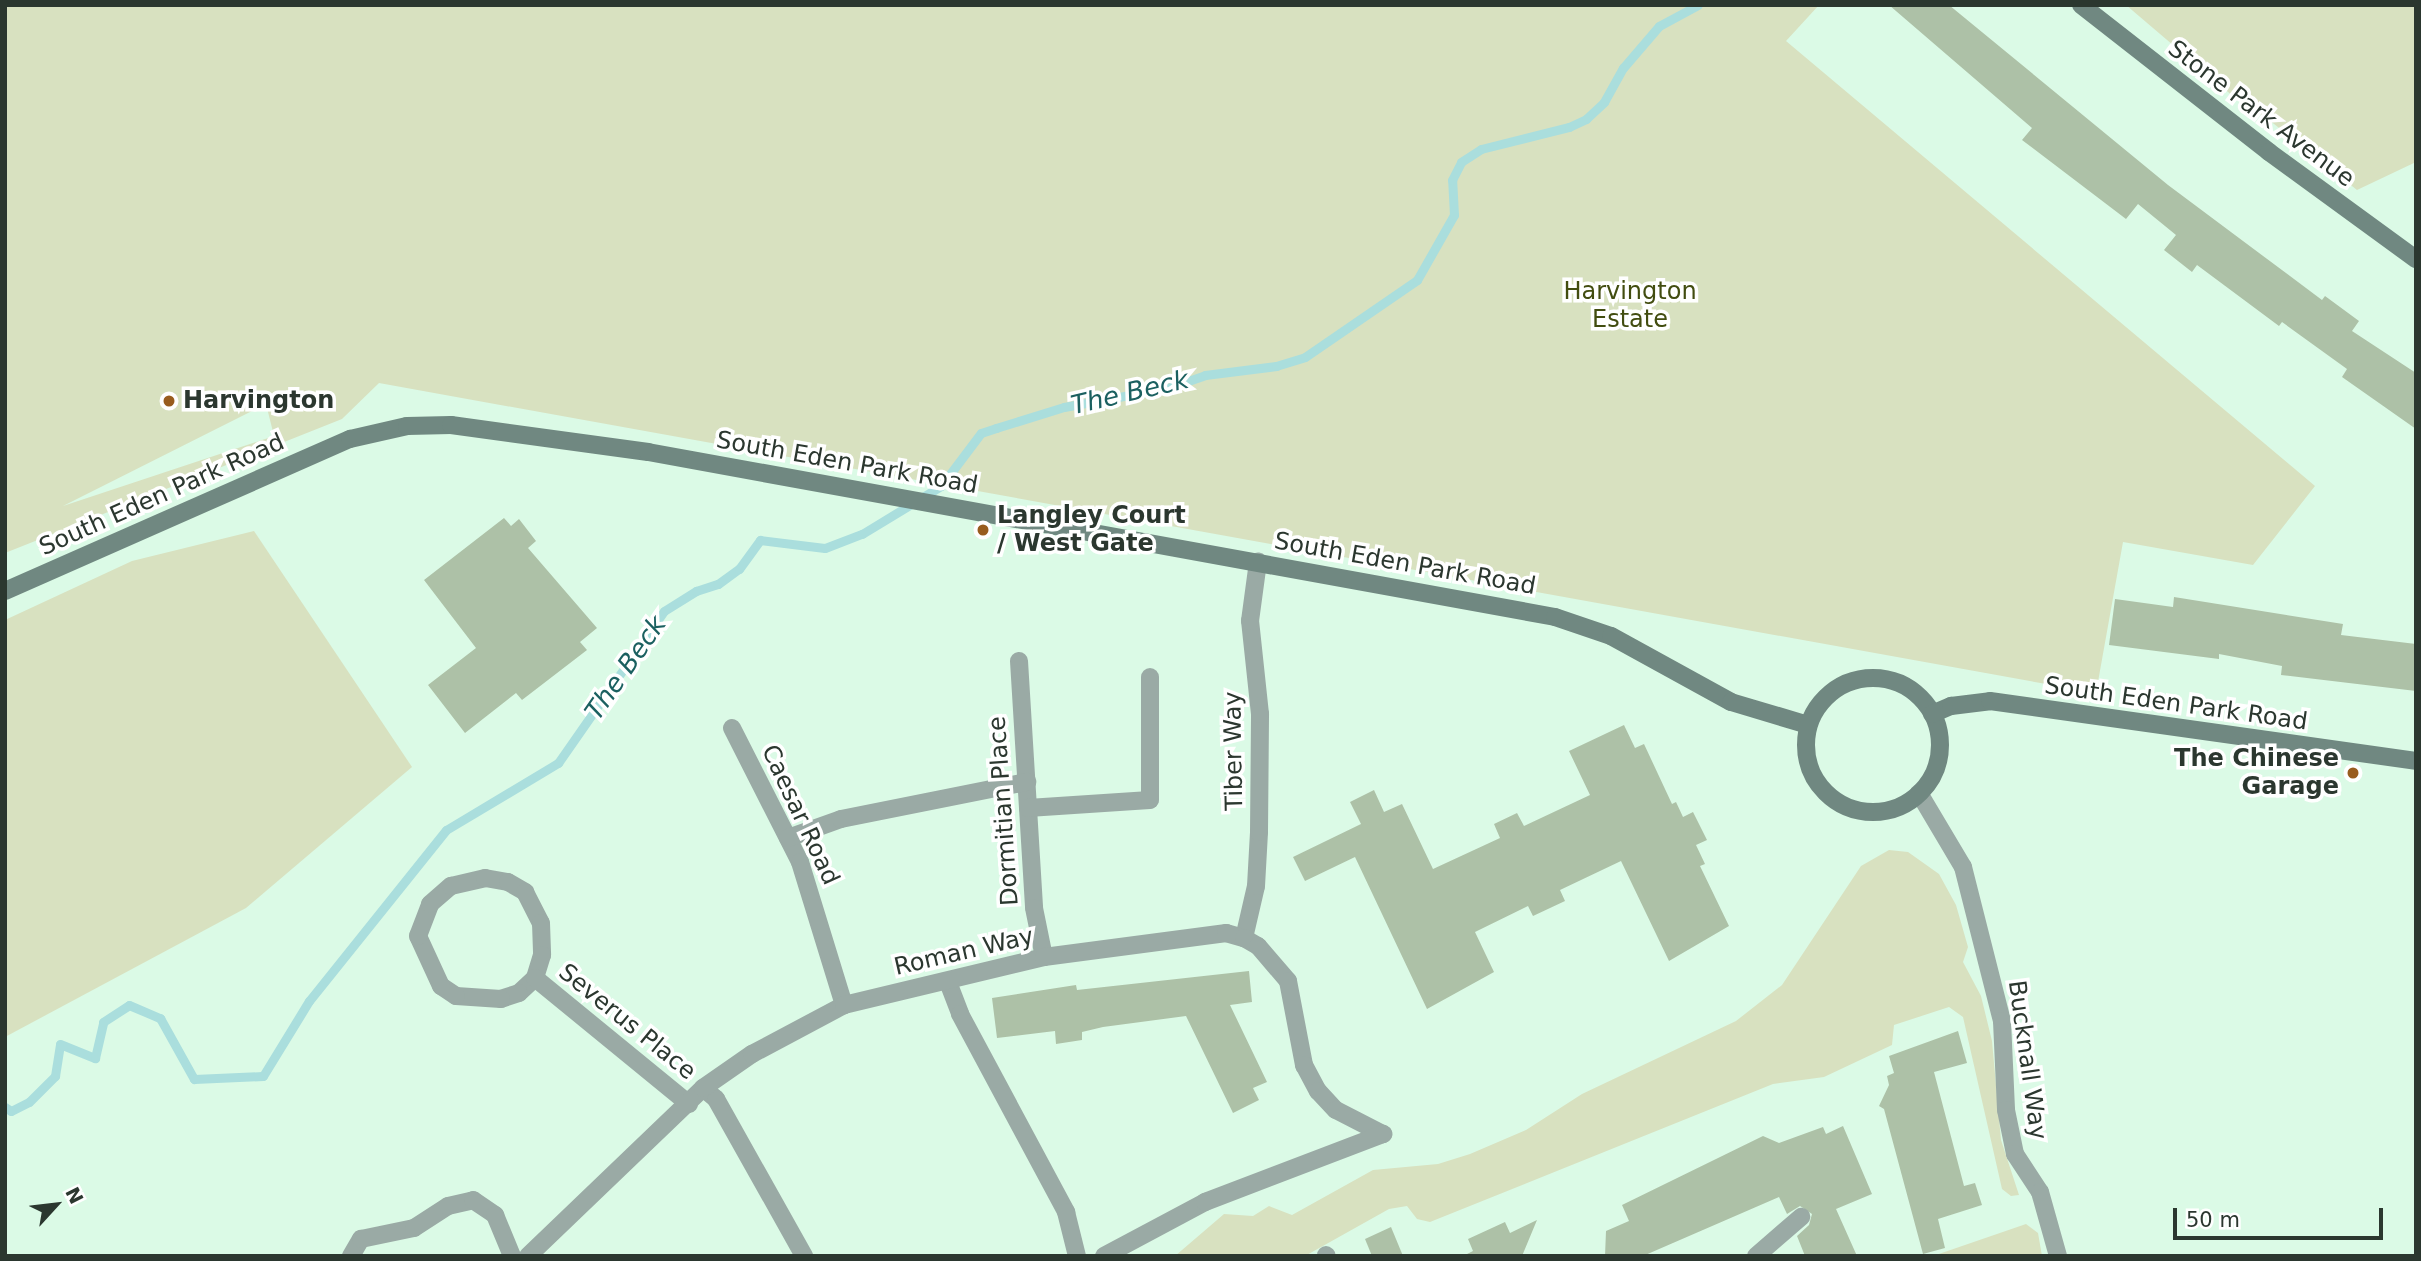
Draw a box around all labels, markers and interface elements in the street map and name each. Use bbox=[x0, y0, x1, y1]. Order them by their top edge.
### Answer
street label: Stone Park Avenue bbox=[2162, 35, 2360, 193]
park label: Harvington Estate bbox=[1563, 278, 1697, 334]
water label: The Beck bbox=[1068, 364, 1192, 422]
place label: Harvington bbox=[183, 387, 334, 415]
marker: Harvington bbox=[161, 393, 177, 409]
street label: South Eden Park Road bbox=[714, 426, 980, 500]
street label: South Eden Park Road bbox=[35, 428, 289, 562]
place label: Langley Court / West Gate bbox=[997, 502, 1186, 558]
marker: Langley Court / West Gate bbox=[975, 522, 991, 538]
street label: South Eden Park Road bbox=[1272, 527, 1538, 601]
water label: The Beck bbox=[579, 610, 673, 726]
street label: South Eden Park Road bbox=[2043, 671, 2309, 737]
street label: Tiber Way bbox=[1219, 691, 1249, 811]
street label: Dormitian Place bbox=[983, 715, 1025, 907]
street label: Caesar Road bbox=[755, 740, 845, 890]
place label: The Chinese Garage bbox=[2174, 745, 2339, 801]
marker: The Chinese Garage bbox=[2345, 765, 2361, 781]
street label: Roman Way bbox=[891, 922, 1037, 982]
street label: Severus Place bbox=[553, 958, 701, 1086]
street label: Bucknall Way bbox=[2002, 978, 2052, 1142]
north arrow bbox=[21, 1170, 91, 1240]
text: N bbox=[61, 1183, 88, 1208]
scale bar bbox=[2176, 1194, 2386, 1238]
text: 50 m bbox=[2186, 1208, 2240, 1232]

